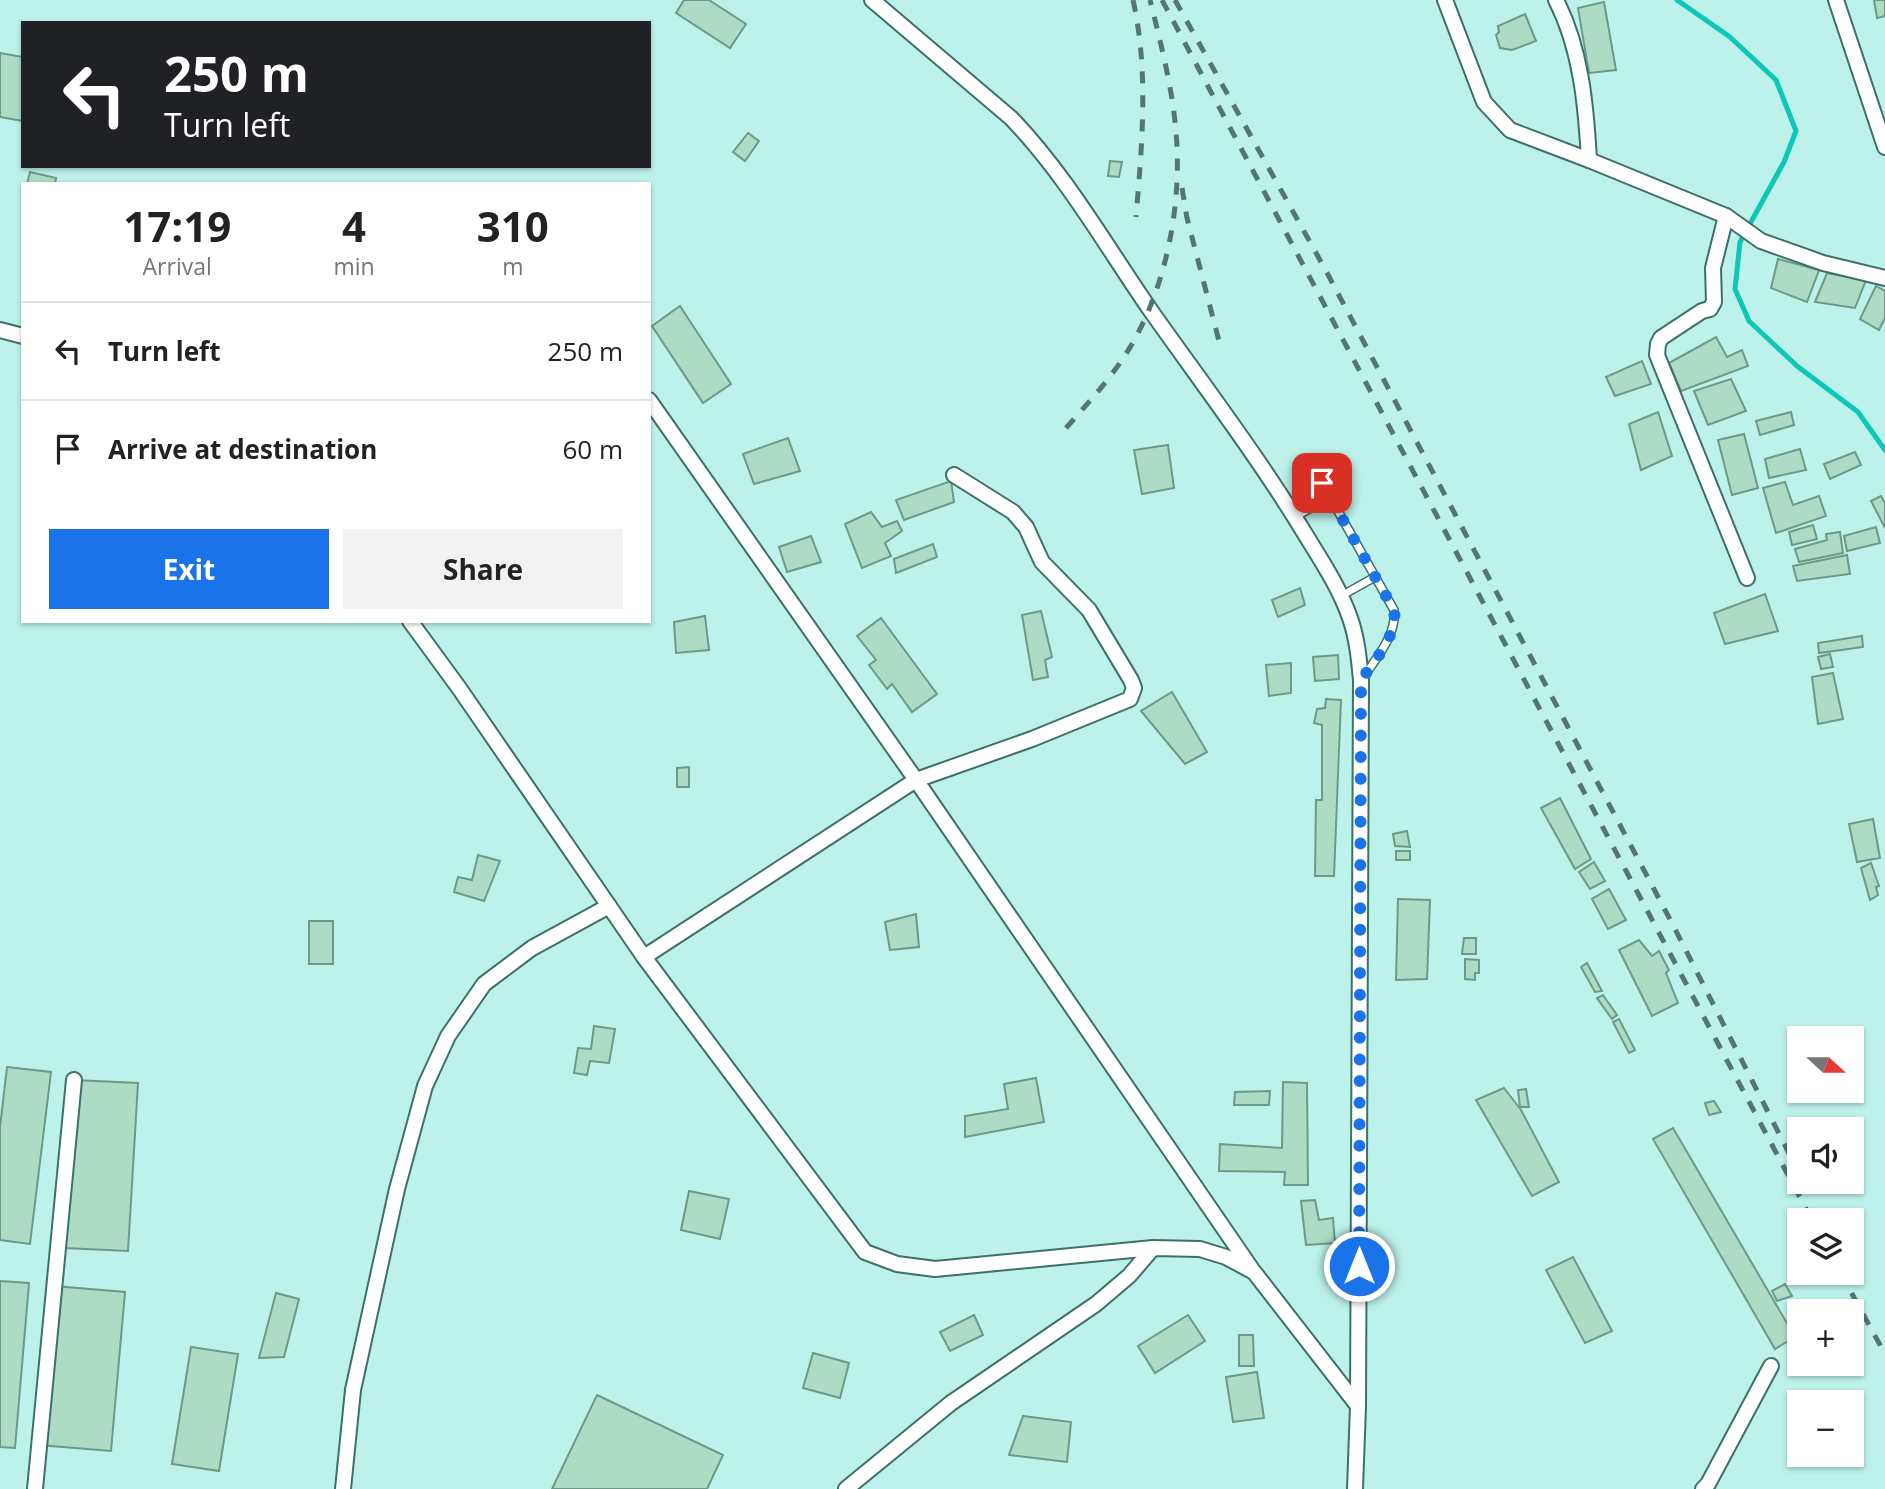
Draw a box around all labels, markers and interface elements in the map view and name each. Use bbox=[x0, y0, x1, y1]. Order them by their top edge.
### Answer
text: 250 m bbox=[164, 40, 309, 106]
icon: left bbox=[49, 49, 140, 140]
text: Turn left bbox=[164, 103, 290, 146]
text: 17:19 bbox=[123, 197, 231, 254]
text: 4 bbox=[342, 197, 366, 254]
text: 310 bbox=[477, 197, 549, 254]
text: Arrival bbox=[143, 250, 212, 282]
text: min bbox=[333, 250, 375, 282]
text: m bbox=[502, 250, 523, 282]
icon: left bbox=[49, 332, 87, 370]
text: Turn left bbox=[108, 333, 220, 369]
text: 250 m bbox=[548, 333, 623, 369]
icon: arrive bbox=[49, 430, 87, 468]
text: Arrive at destination bbox=[108, 431, 377, 467]
text: 60 m bbox=[562, 431, 623, 467]
pin bbox=[1292, 453, 1352, 513]
icon: arrive bbox=[1303, 464, 1341, 502]
button: Exit bbox=[49, 529, 329, 609]
button: Share bbox=[343, 529, 623, 609]
north arrow bbox=[1787, 1026, 1864, 1102]
map controls bbox=[1787, 1026, 1864, 1467]
button: sound bbox=[1787, 1117, 1864, 1194]
button: layers bbox=[1787, 1208, 1864, 1285]
position arrow bbox=[1322, 1229, 1396, 1303]
button: + bbox=[1787, 1299, 1864, 1376]
button: − bbox=[1787, 1390, 1864, 1467]

